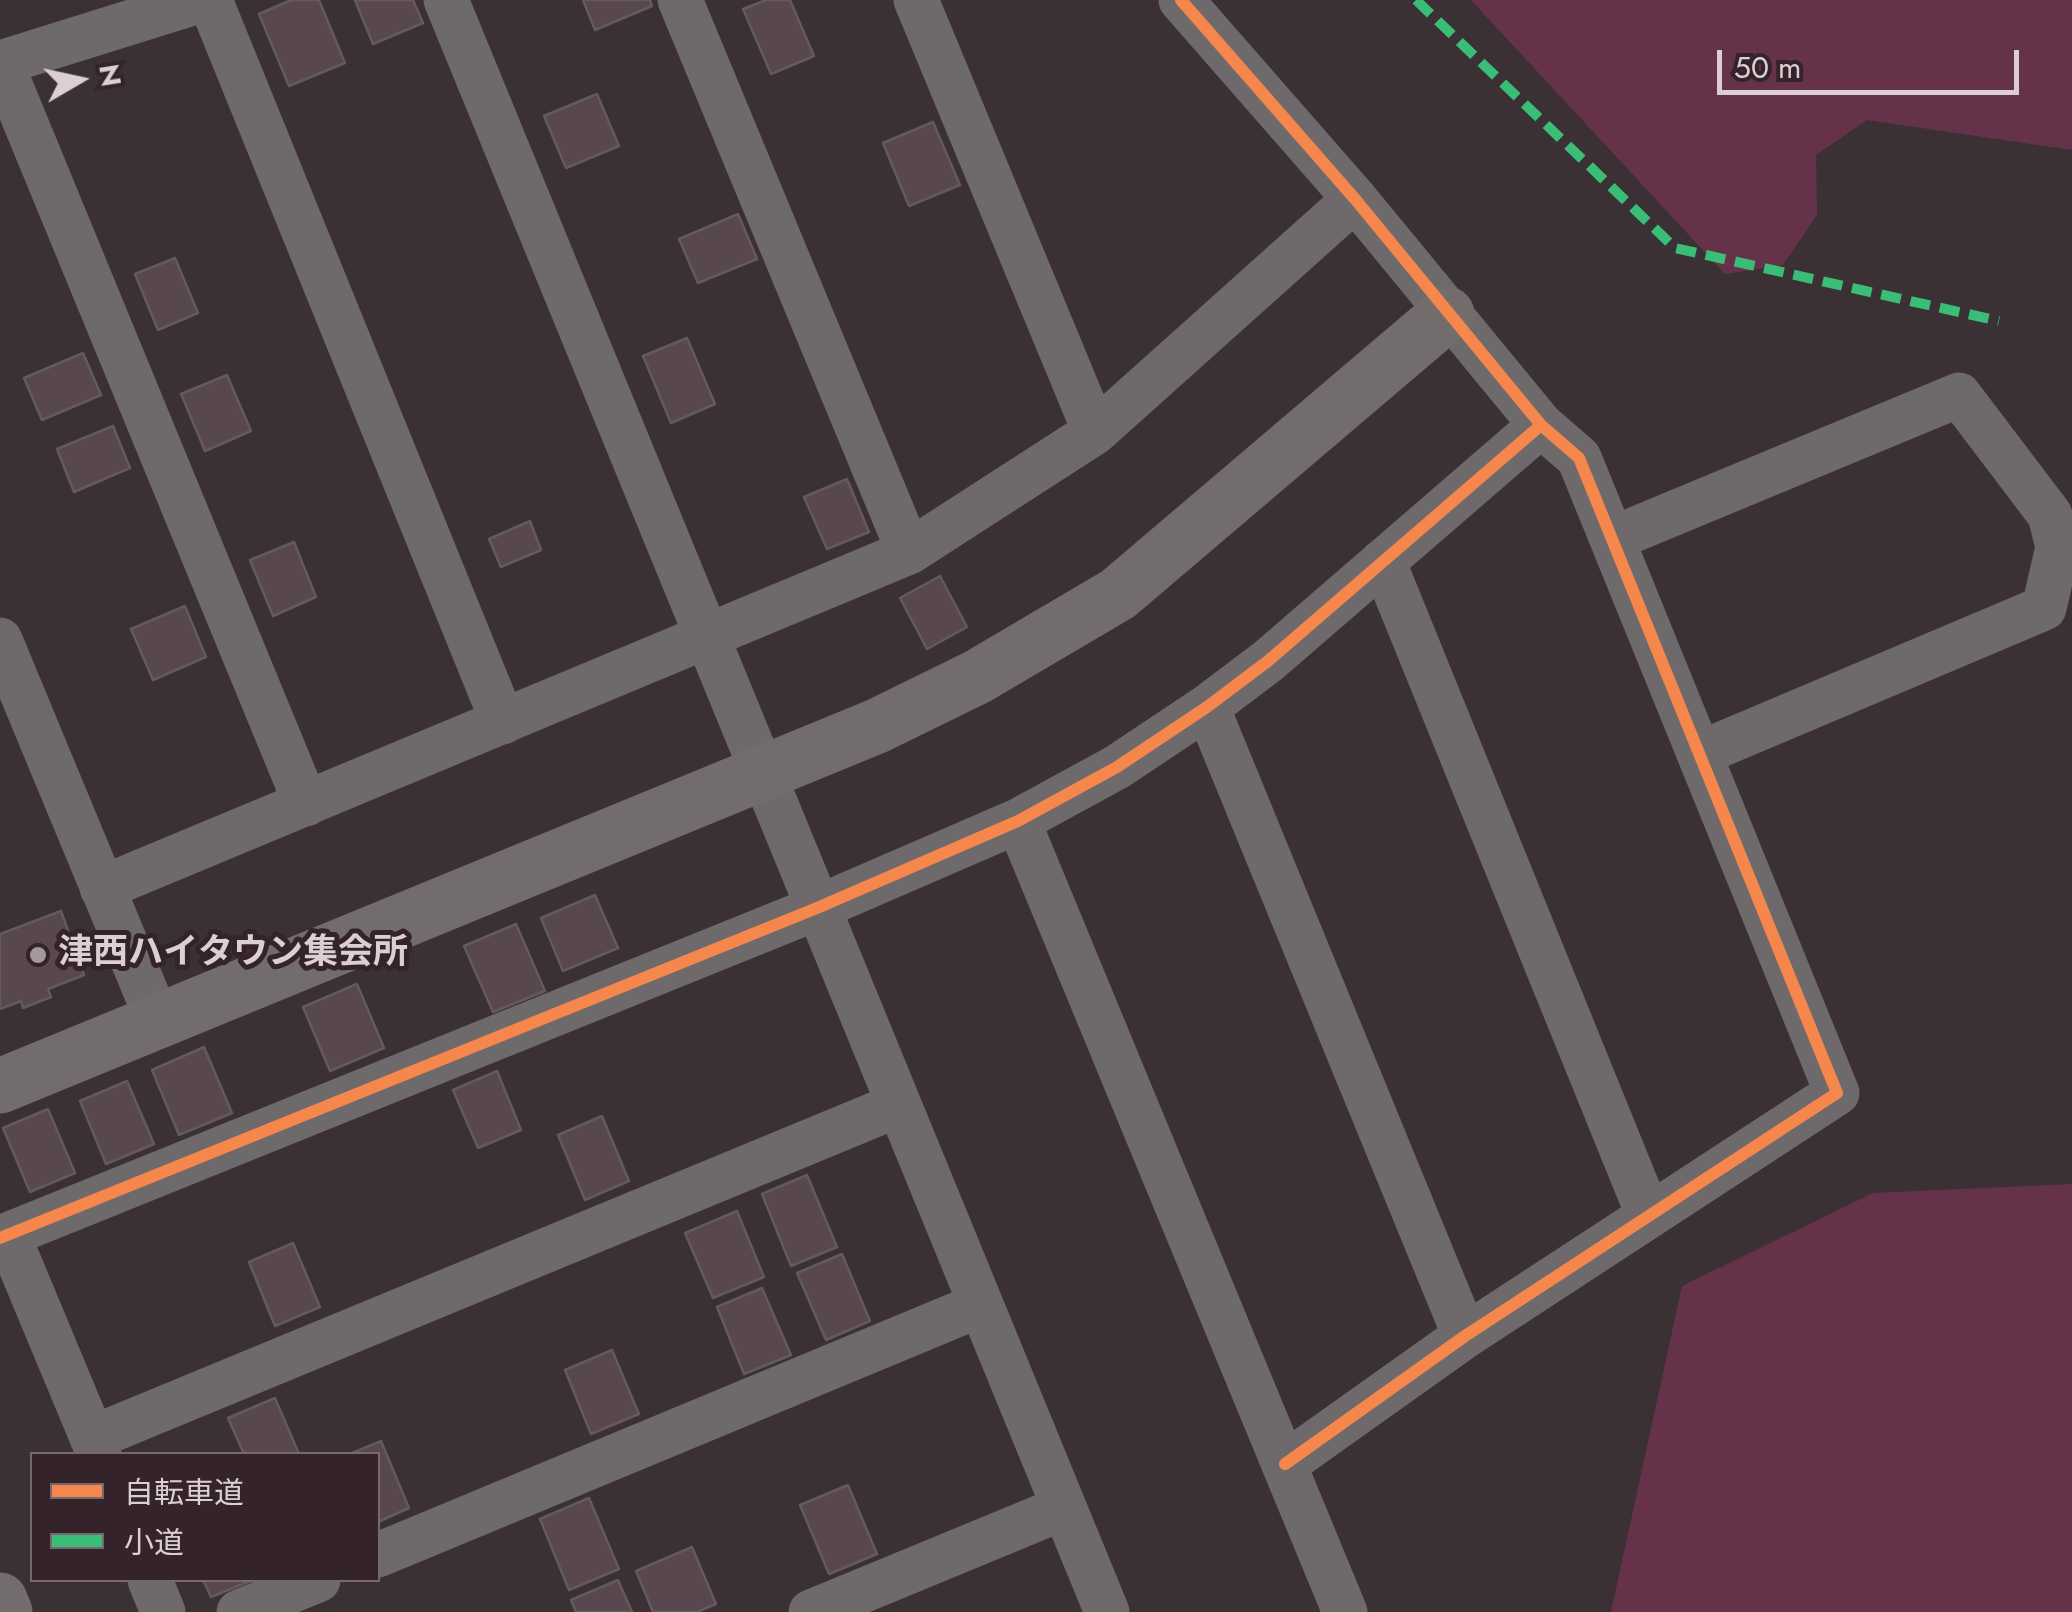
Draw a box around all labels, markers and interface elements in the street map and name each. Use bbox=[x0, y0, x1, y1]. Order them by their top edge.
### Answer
north arrow bbox=[30, 30, 130, 130]
scale bar bbox=[1722, 30, 2024, 92]
text: 50 m bbox=[1734, 46, 1801, 89]
text: N bbox=[88, 61, 132, 89]
place label: 津西ハイタウン集会所 bbox=[58, 934, 408, 976]
marker: 津西ハイタウン集会所 bbox=[27, 944, 49, 966]
legend bbox=[30, 1452, 380, 1582]
text: 自転車道 bbox=[124, 1471, 244, 1514]
text: 小道 bbox=[124, 1521, 184, 1564]

